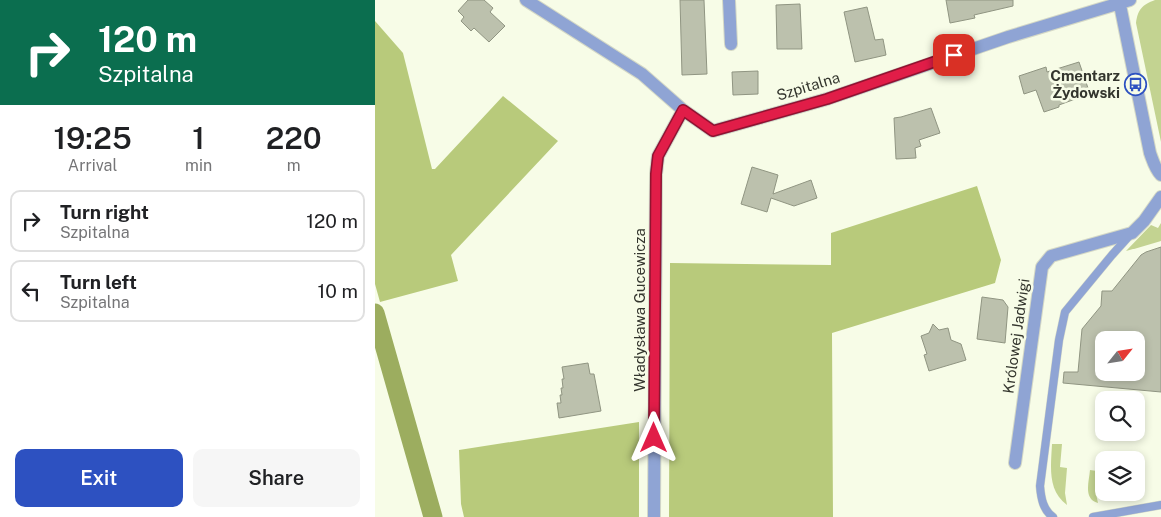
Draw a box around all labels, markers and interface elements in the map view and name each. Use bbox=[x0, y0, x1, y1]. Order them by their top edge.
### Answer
text: 120 m bbox=[98, 19, 197, 60]
icon: right bbox=[15, 20, 80, 85]
pin bbox=[933, 34, 975, 76]
icon: arrive bbox=[940, 41, 968, 69]
text: Szpitalna bbox=[98, 61, 194, 87]
place label: Cmentarz Żydowski bbox=[1050, 67, 1120, 101]
street label: Szpitalna bbox=[774, 68, 842, 104]
bus stop icon: Cmentarz Żydowski bbox=[1124, 72, 1148, 96]
text: 19:25 bbox=[53, 120, 132, 156]
text: 1 bbox=[192, 120, 205, 156]
text: 220 bbox=[266, 120, 322, 156]
text: Arrival bbox=[68, 156, 117, 175]
text: min bbox=[185, 156, 212, 175]
text: m bbox=[287, 156, 301, 175]
text: Turn right bbox=[60, 201, 149, 223]
icon: right bbox=[17, 207, 45, 235]
text: 120 m bbox=[306, 210, 358, 232]
text: Szpitalna bbox=[60, 223, 130, 242]
street label: Władysława Gucewicza bbox=[631, 228, 648, 392]
text: Turn left bbox=[60, 271, 137, 293]
icon: left bbox=[17, 277, 45, 305]
street label: Królowej Jadwigi bbox=[1000, 277, 1032, 395]
text: 10 m bbox=[318, 280, 358, 302]
text: Szpitalna bbox=[60, 293, 130, 312]
north arrow bbox=[1095, 331, 1145, 381]
map controls bbox=[1095, 331, 1145, 501]
button: search bbox=[1095, 391, 1145, 441]
position arrow bbox=[627, 411, 679, 463]
button: Exit bbox=[15, 449, 183, 507]
button: Share bbox=[193, 449, 360, 507]
button: layers bbox=[1095, 451, 1145, 501]

